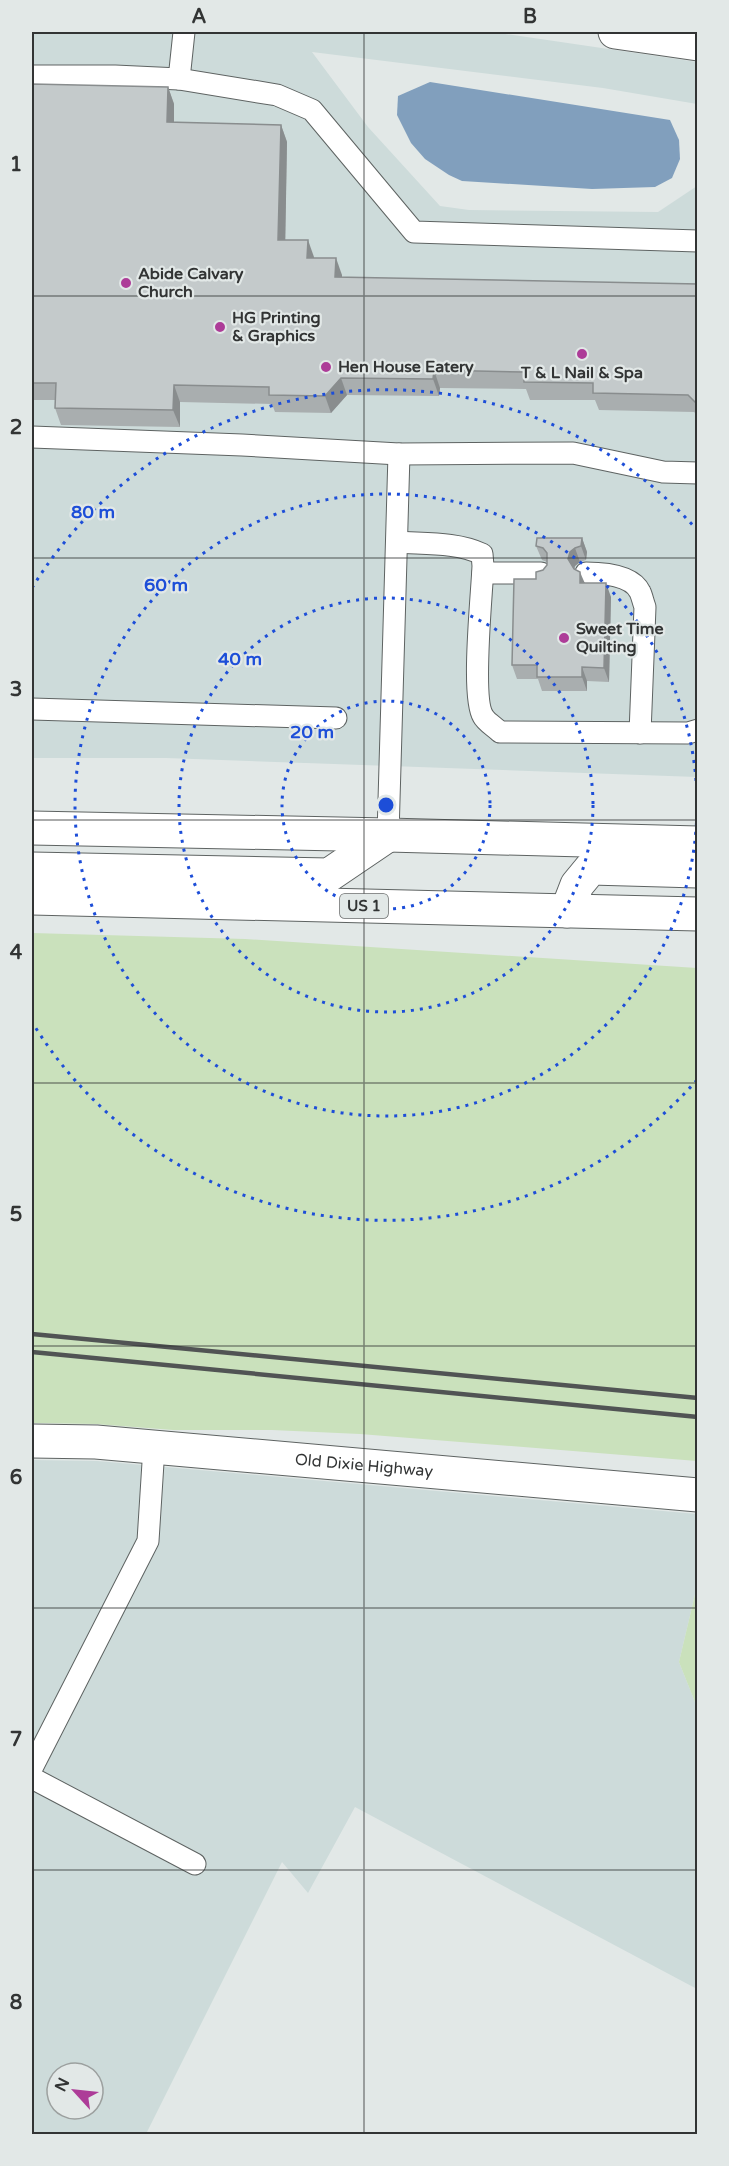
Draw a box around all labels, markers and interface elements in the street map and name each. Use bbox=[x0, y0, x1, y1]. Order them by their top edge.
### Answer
text: A bbox=[192, 5, 207, 29]
text: B bbox=[523, 5, 537, 29]
text: 1 bbox=[10, 153, 22, 177]
place label: Abide Calvary Church bbox=[138, 264, 244, 302]
marker: Abide Calvary Church bbox=[119, 276, 133, 290]
place label: HG Printing & Graphics bbox=[232, 308, 321, 346]
marker: HG Printing & Graphics bbox=[213, 320, 227, 334]
marker: T & L Nail & Spa bbox=[575, 347, 589, 361]
place label: Hen House Eatery bbox=[338, 357, 474, 377]
marker: Hen House Eatery bbox=[319, 360, 333, 374]
place label: T & L Nail & Spa bbox=[520, 363, 643, 383]
text: 2 bbox=[10, 416, 22, 440]
text: 80 m bbox=[71, 501, 115, 523]
text: 60 m bbox=[144, 574, 188, 596]
place label: Sweet Time Quilting bbox=[576, 619, 664, 657]
marker: Sweet Time Quilting bbox=[557, 631, 571, 645]
text: 40 m bbox=[218, 648, 262, 670]
text: 3 bbox=[10, 678, 22, 702]
text: 20 m bbox=[290, 721, 334, 743]
centre of rings bbox=[376, 795, 396, 815]
road number: US 1 bbox=[340, 894, 388, 918]
text: 4 bbox=[10, 941, 23, 965]
text: 5 bbox=[10, 1203, 22, 1227]
street label: Old Dixie Highway bbox=[294, 1450, 434, 1482]
text: 6 bbox=[10, 1466, 22, 1490]
text: 7 bbox=[10, 1728, 22, 1752]
text: 8 bbox=[10, 1991, 22, 2015]
north arrow bbox=[45, 2061, 105, 2121]
text: N bbox=[51, 2074, 74, 2095]

